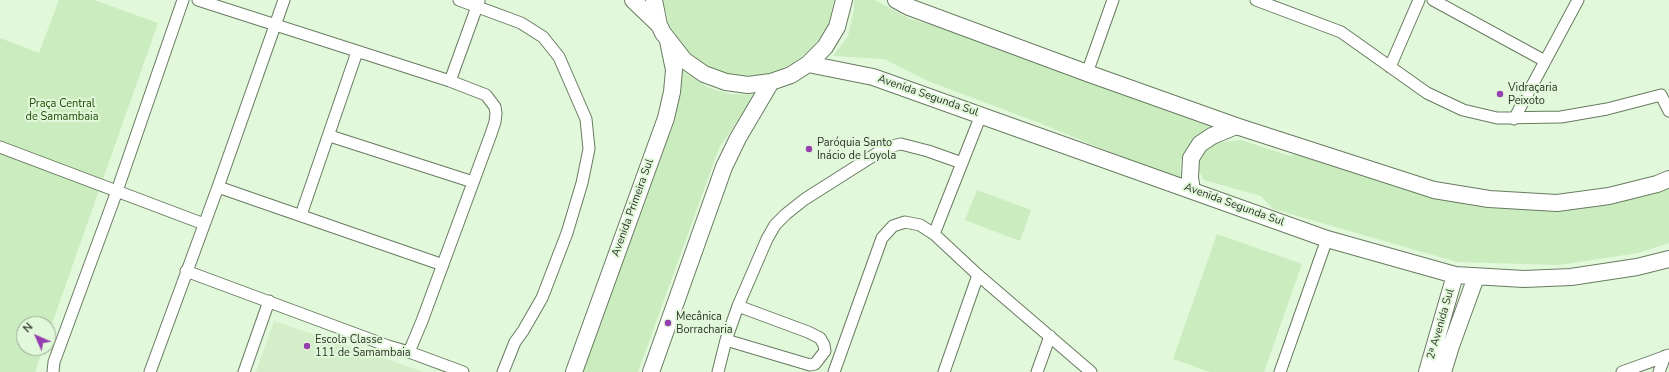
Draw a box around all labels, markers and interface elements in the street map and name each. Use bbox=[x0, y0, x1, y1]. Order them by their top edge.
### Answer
street label: Avenida Segunda Sul bbox=[876, 73, 980, 119]
place label: Vidraçaria Peixoto bbox=[1508, 81, 1557, 107]
marker: Vidraçaria Peixoto bbox=[1495, 89, 1505, 99]
park label: Praça Central de Samambaia bbox=[26, 97, 98, 123]
place label: Paróquia Santo Inácio de Loyola bbox=[817, 136, 896, 162]
marker: Paróquia Santo Inácio de Loyola bbox=[804, 144, 814, 154]
street label: Avenida Primeira Sul bbox=[609, 157, 657, 259]
street label: Avenida Segunda Sul bbox=[1182, 181, 1286, 229]
street label: 2ᵃ Avenida Sul bbox=[1425, 287, 1457, 361]
place label: Mecânica Borracharia bbox=[676, 310, 733, 336]
north arrow bbox=[16, 316, 56, 356]
marker: Mecânica Borracharia bbox=[663, 318, 673, 328]
text: N bbox=[20, 320, 36, 336]
place label: Escola Classe 111 de Samambaia bbox=[315, 333, 411, 359]
marker: Escola Classe 111 de Samambaia bbox=[302, 341, 312, 351]

